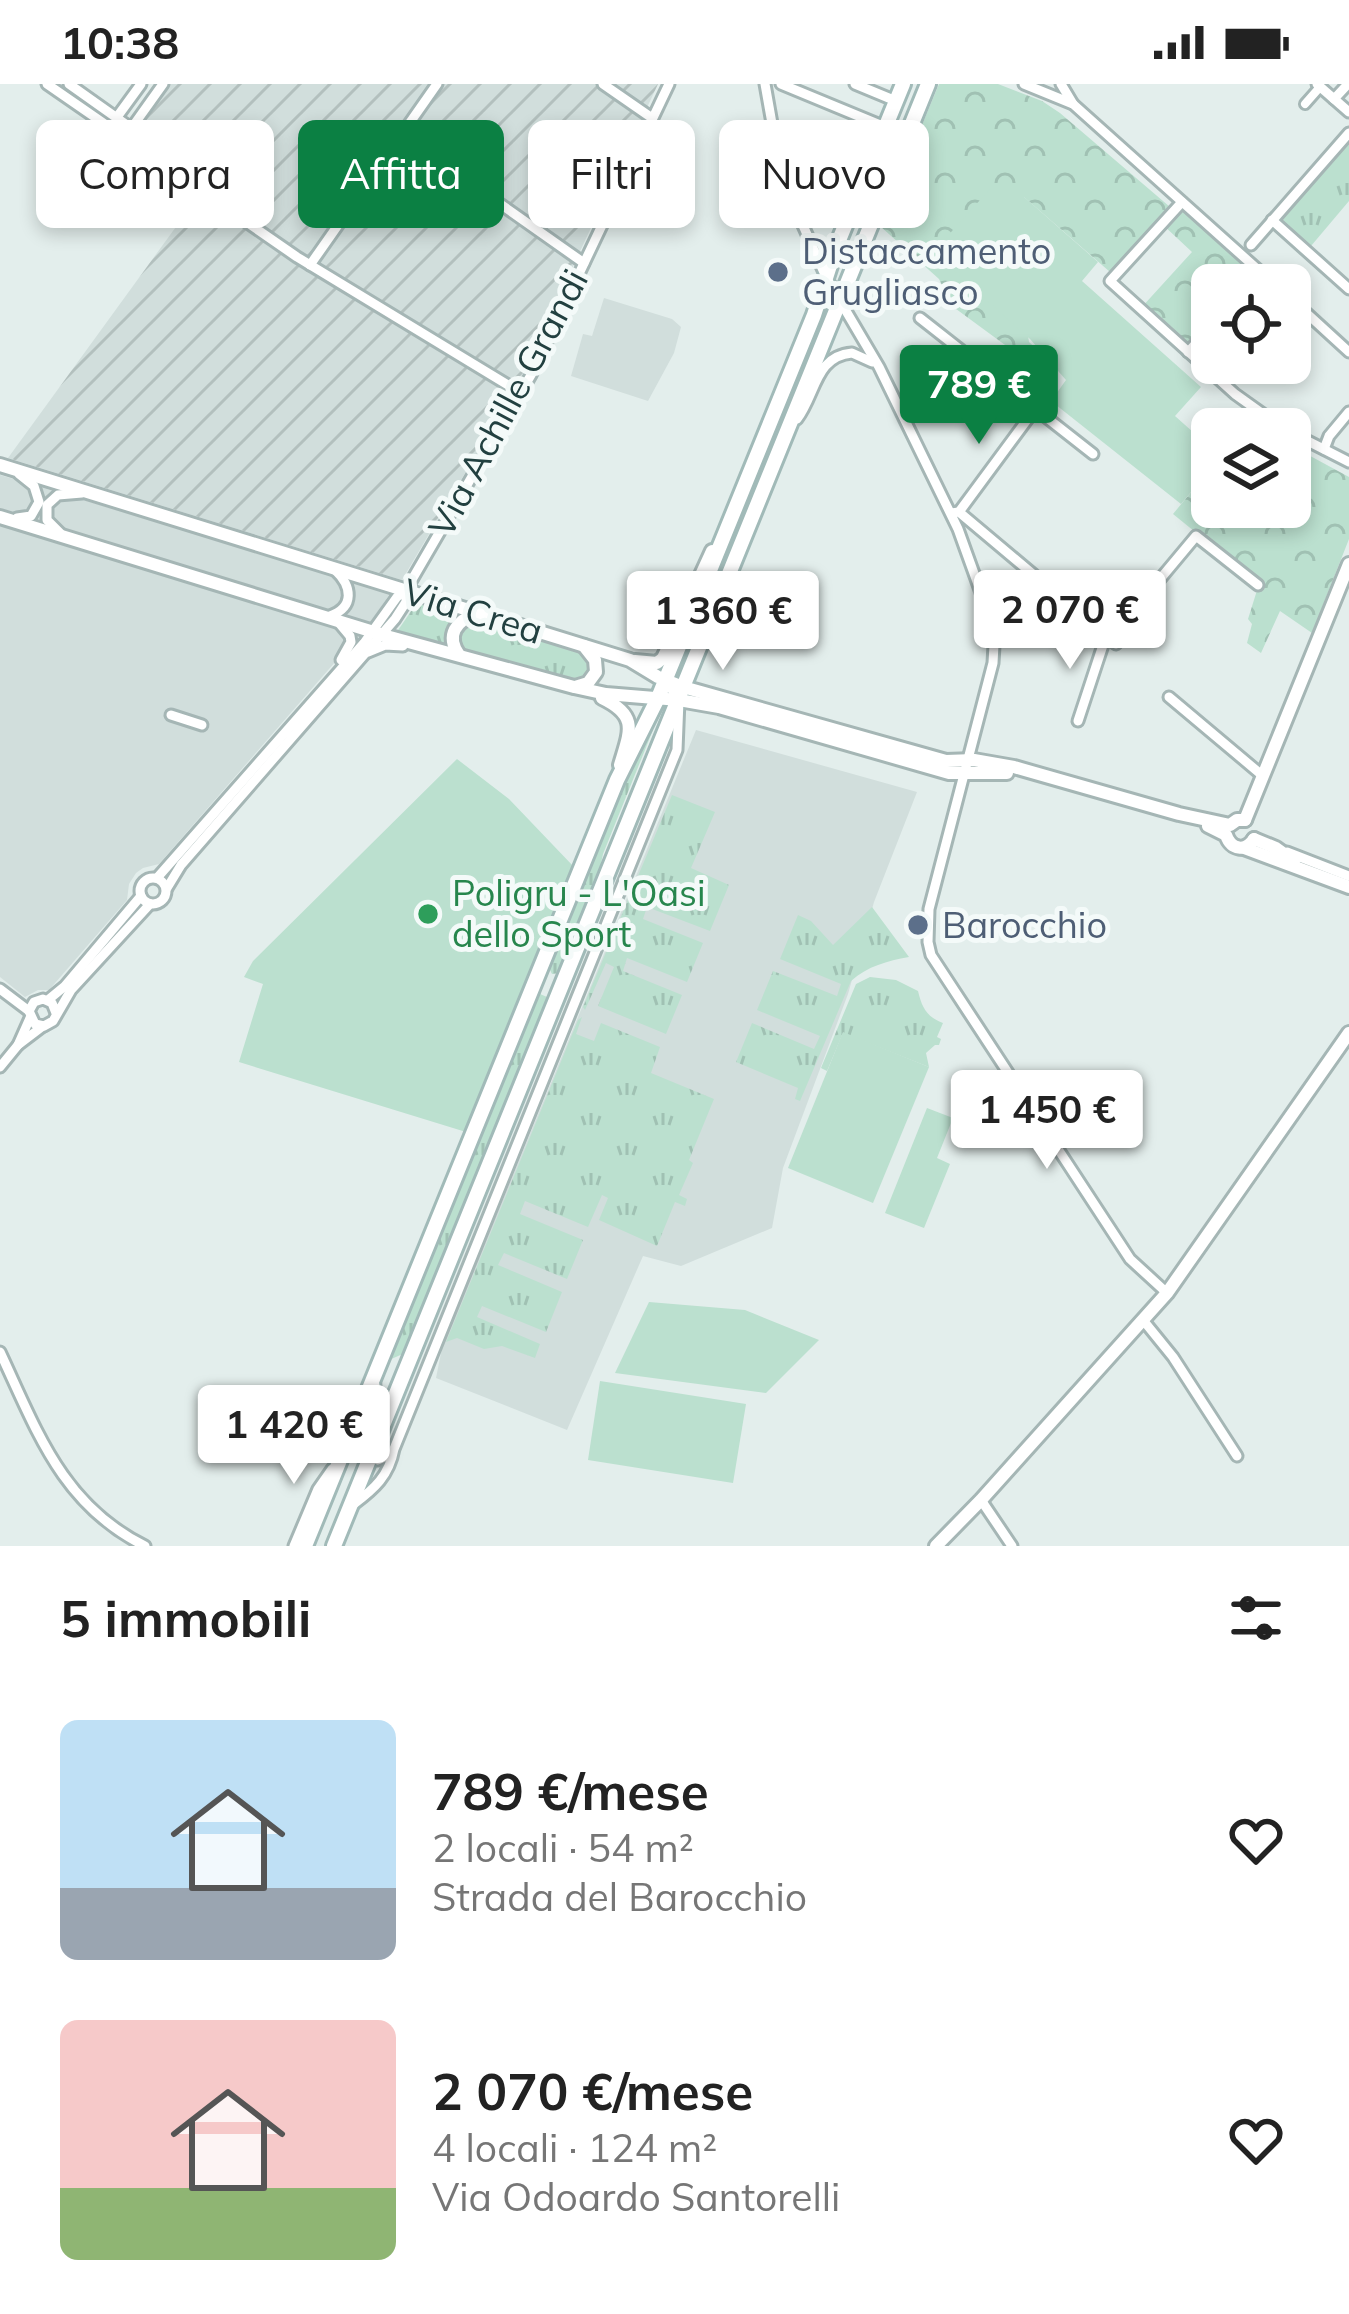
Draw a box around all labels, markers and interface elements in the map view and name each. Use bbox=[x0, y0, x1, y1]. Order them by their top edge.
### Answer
text: 10:38 bbox=[60, 14, 179, 70]
chip: Compra bbox=[36, 120, 274, 228]
chip: Affitta bbox=[298, 120, 504, 228]
chip: Filtri bbox=[528, 120, 695, 228]
chip: Nuovo bbox=[719, 120, 929, 228]
place label: Distaccamento Grugliasco bbox=[802, 228, 1051, 314]
marker: Distaccamento Grugliasco bbox=[765, 259, 791, 285]
street label: Via Achille Grandi bbox=[418, 261, 597, 544]
map controls bbox=[1191, 264, 1311, 528]
button: locate bbox=[1191, 264, 1311, 384]
pin: 789 € bbox=[895, 345, 1063, 447]
text: 789 € bbox=[927, 359, 1031, 408]
button: layers bbox=[1191, 408, 1311, 528]
street label: Via Crea bbox=[398, 568, 548, 653]
pin: 2 070 € bbox=[959, 570, 1181, 672]
pin: 1 360 € bbox=[612, 571, 834, 673]
text: 2 070 € bbox=[1001, 584, 1139, 633]
text: 1 360 € bbox=[654, 585, 792, 634]
place label: Poligru - L'Oasi dello Sport bbox=[452, 870, 705, 956]
marker: Poligru - L'Oasi dello Sport bbox=[415, 901, 441, 927]
place label: Barocchio bbox=[942, 902, 1107, 947]
marker: Barocchio bbox=[905, 912, 931, 938]
pin: 1 450 € bbox=[936, 1070, 1158, 1172]
text: 1 450 € bbox=[978, 1084, 1116, 1133]
pin: 1 420 € bbox=[183, 1385, 405, 1487]
text: 1 420 € bbox=[225, 1399, 363, 1448]
icon: filters bbox=[1223, 1585, 1289, 1651]
text: 5 immobili bbox=[60, 1586, 311, 1650]
text: 789 €/mese bbox=[432, 1759, 709, 1823]
icon: home bbox=[156, 1768, 300, 1912]
icon: heart bbox=[1223, 1807, 1289, 1873]
text: 2 locali · 54 m² bbox=[432, 1823, 694, 1872]
text: Strada del Barocchio bbox=[432, 1872, 807, 1921]
text: 2 070 €/mese bbox=[432, 2059, 753, 2123]
icon: home bbox=[156, 2068, 300, 2212]
icon: heart bbox=[1223, 2107, 1289, 2173]
text: 4 locali · 124 m² bbox=[432, 2123, 717, 2172]
text: Via Odoardo Santorelli bbox=[432, 2172, 840, 2221]

